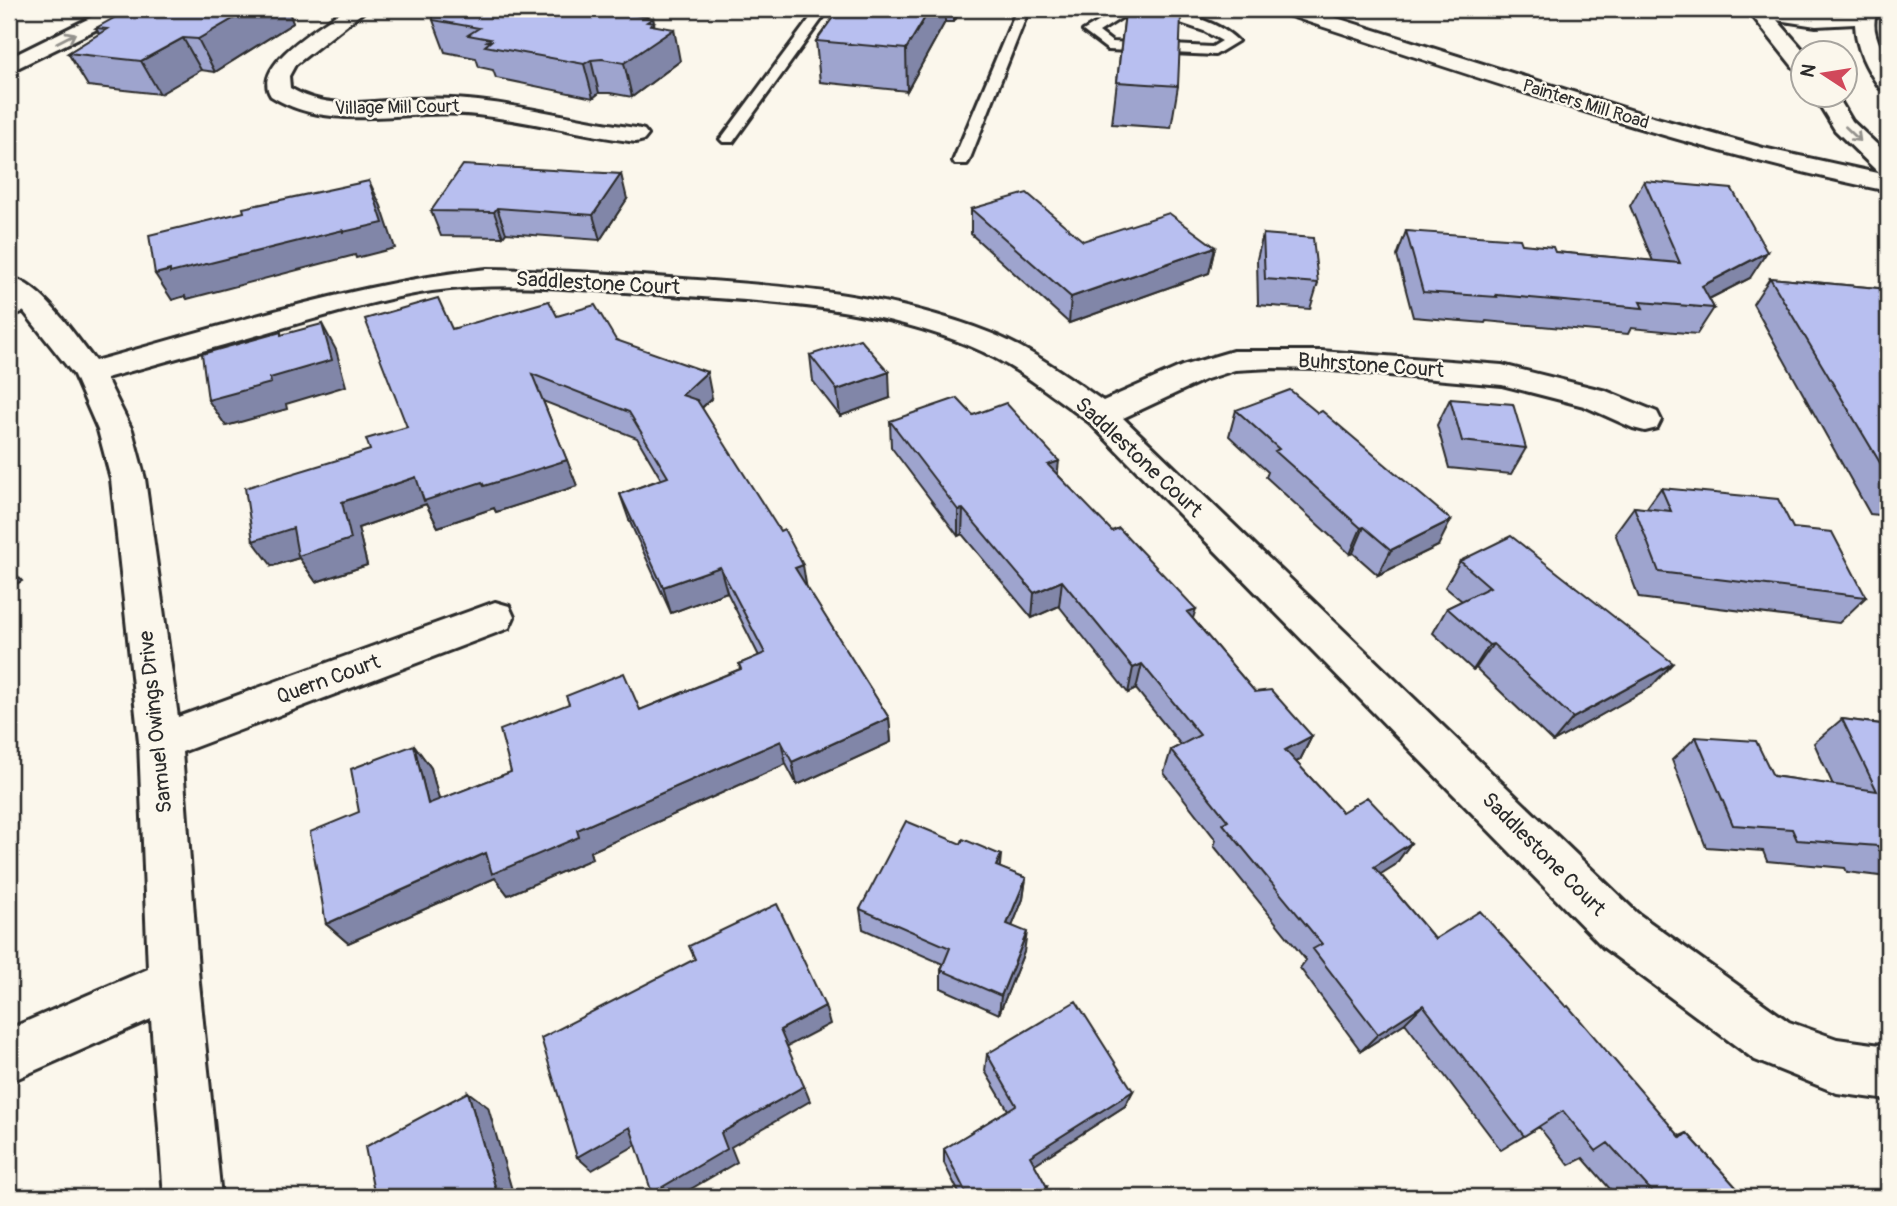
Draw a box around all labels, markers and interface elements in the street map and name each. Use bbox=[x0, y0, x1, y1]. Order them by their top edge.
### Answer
one-way arrow bbox=[55, 31, 76, 44]
north arrow bbox=[1788, 38, 1858, 108]
text: N bbox=[1795, 62, 1821, 79]
street label: Painters Mill Road bbox=[1520, 74, 1652, 135]
street label: Village Mill Court bbox=[334, 95, 460, 120]
one-way arrow bbox=[1844, 126, 1861, 143]
street label: Saddlestone Court bbox=[515, 266, 681, 301]
street label: Buhrstone Court bbox=[1297, 347, 1445, 384]
street label: Saddlestone Court bbox=[1069, 391, 1208, 524]
street label: Samuel Owings Drive bbox=[132, 629, 179, 815]
street label: Quern Court bbox=[273, 648, 384, 711]
street label: Saddlestone Court bbox=[1476, 787, 1612, 922]

